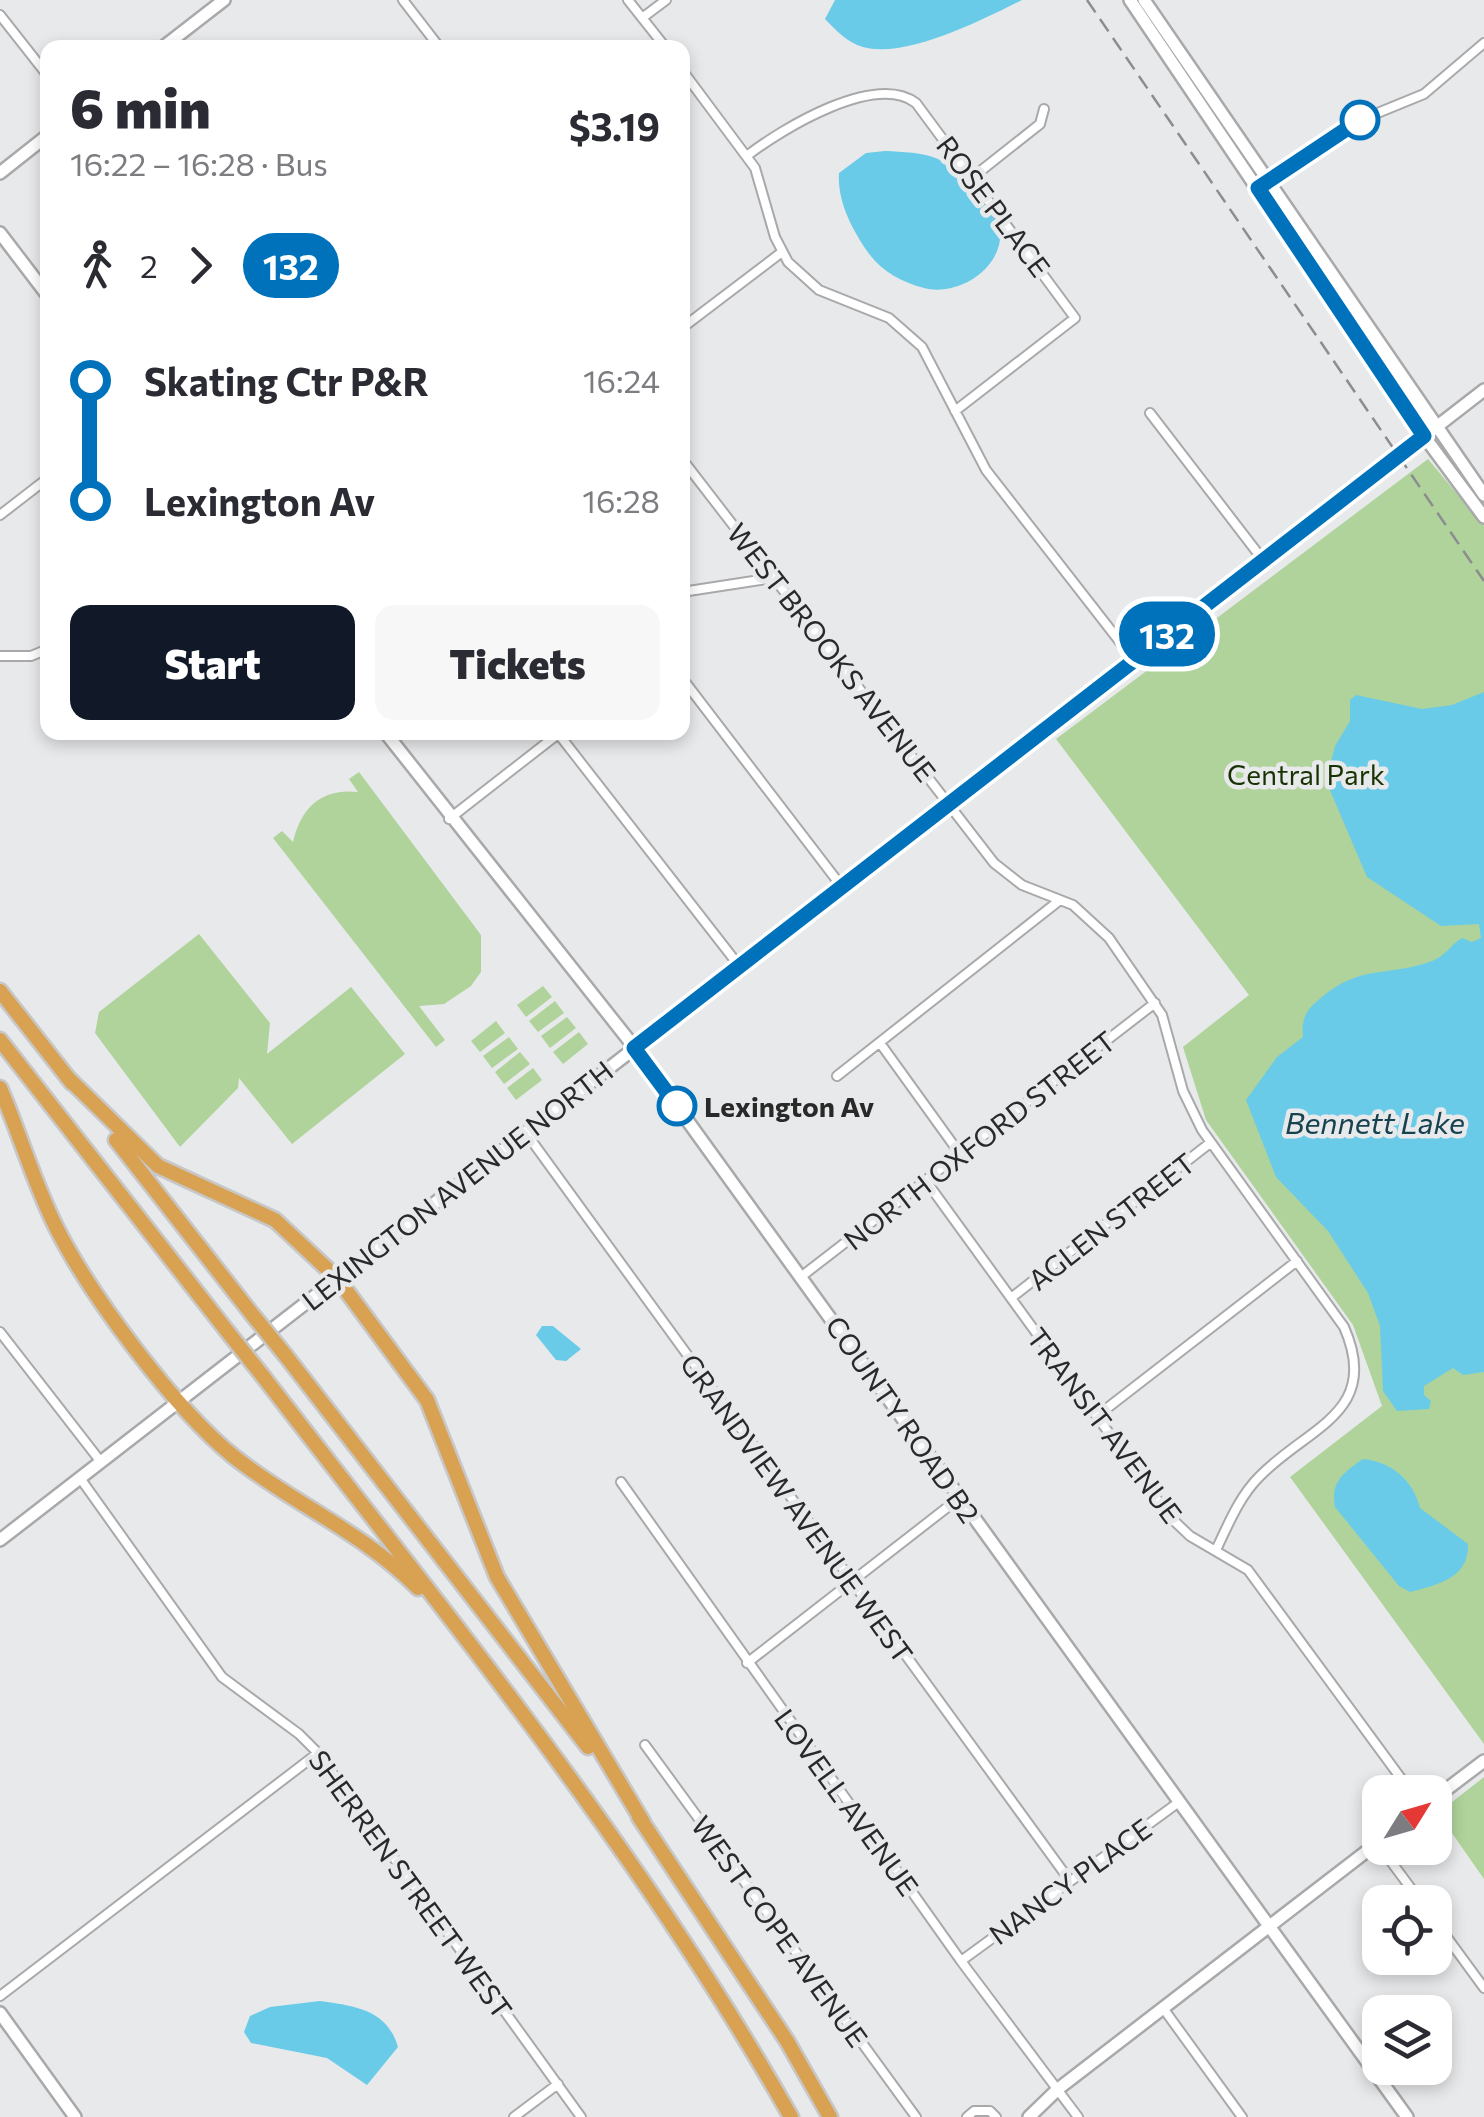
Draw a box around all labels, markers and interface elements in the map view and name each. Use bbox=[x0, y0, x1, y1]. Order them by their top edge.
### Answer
text: 6 min bbox=[70, 72, 211, 139]
unlabelled marker bbox=[1341, 101, 1379, 139]
text: $3.19 bbox=[569, 102, 660, 149]
street label: ROSE PLACE bbox=[930, 129, 1058, 283]
text: 16:22 – 16:28 · Bus bbox=[70, 143, 328, 183]
icon: walk bbox=[70, 238, 125, 293]
icon: forward bbox=[173, 238, 228, 293]
text: 132 bbox=[263, 244, 319, 287]
text: 2 bbox=[140, 245, 158, 285]
text: Skating Ctr P&R bbox=[144, 357, 429, 404]
text: 16:24 bbox=[583, 360, 660, 400]
text: Lexington Av bbox=[144, 477, 375, 524]
text: 16:28 bbox=[582, 480, 660, 520]
street label: WEST BROOKS AVENUE bbox=[721, 516, 943, 788]
line badge: 132 bbox=[1110, 602, 1224, 666]
button: Start bbox=[70, 605, 355, 720]
button: Tickets bbox=[375, 605, 660, 720]
text: 132 bbox=[1139, 613, 1195, 656]
park label: Central Park bbox=[1227, 757, 1385, 791]
street label: NORTH OXFORD STREET bbox=[837, 1023, 1122, 1257]
street label: LEXINGTON AVENUE NORTH bbox=[295, 1053, 619, 1317]
marker: Lexington Av bbox=[658, 1087, 696, 1125]
place label: Lexington Av bbox=[704, 1089, 874, 1123]
water label: Bennett Lake bbox=[1285, 1103, 1465, 1140]
street label: AGLEN STREET bbox=[1021, 1145, 1201, 1297]
street label: COUNTY ROAD B2 bbox=[819, 1309, 987, 1529]
street label: TRANSIT AVENUE bbox=[1020, 1321, 1190, 1529]
street label: GRANDVIEW AVENUE WEST bbox=[674, 1347, 920, 1669]
street label: LOVELL AVENUE bbox=[768, 1702, 926, 1902]
street label: SHERREN STREET WEST bbox=[302, 1743, 520, 2025]
north arrow bbox=[1362, 1775, 1452, 1865]
map controls bbox=[1362, 1775, 1452, 2085]
street label: WEST COPE AVENUE bbox=[685, 1809, 875, 2053]
street label: NANCY PLACE bbox=[982, 1811, 1158, 1951]
button: locate bbox=[1362, 1885, 1452, 1975]
button: layers bbox=[1362, 1995, 1452, 2085]

